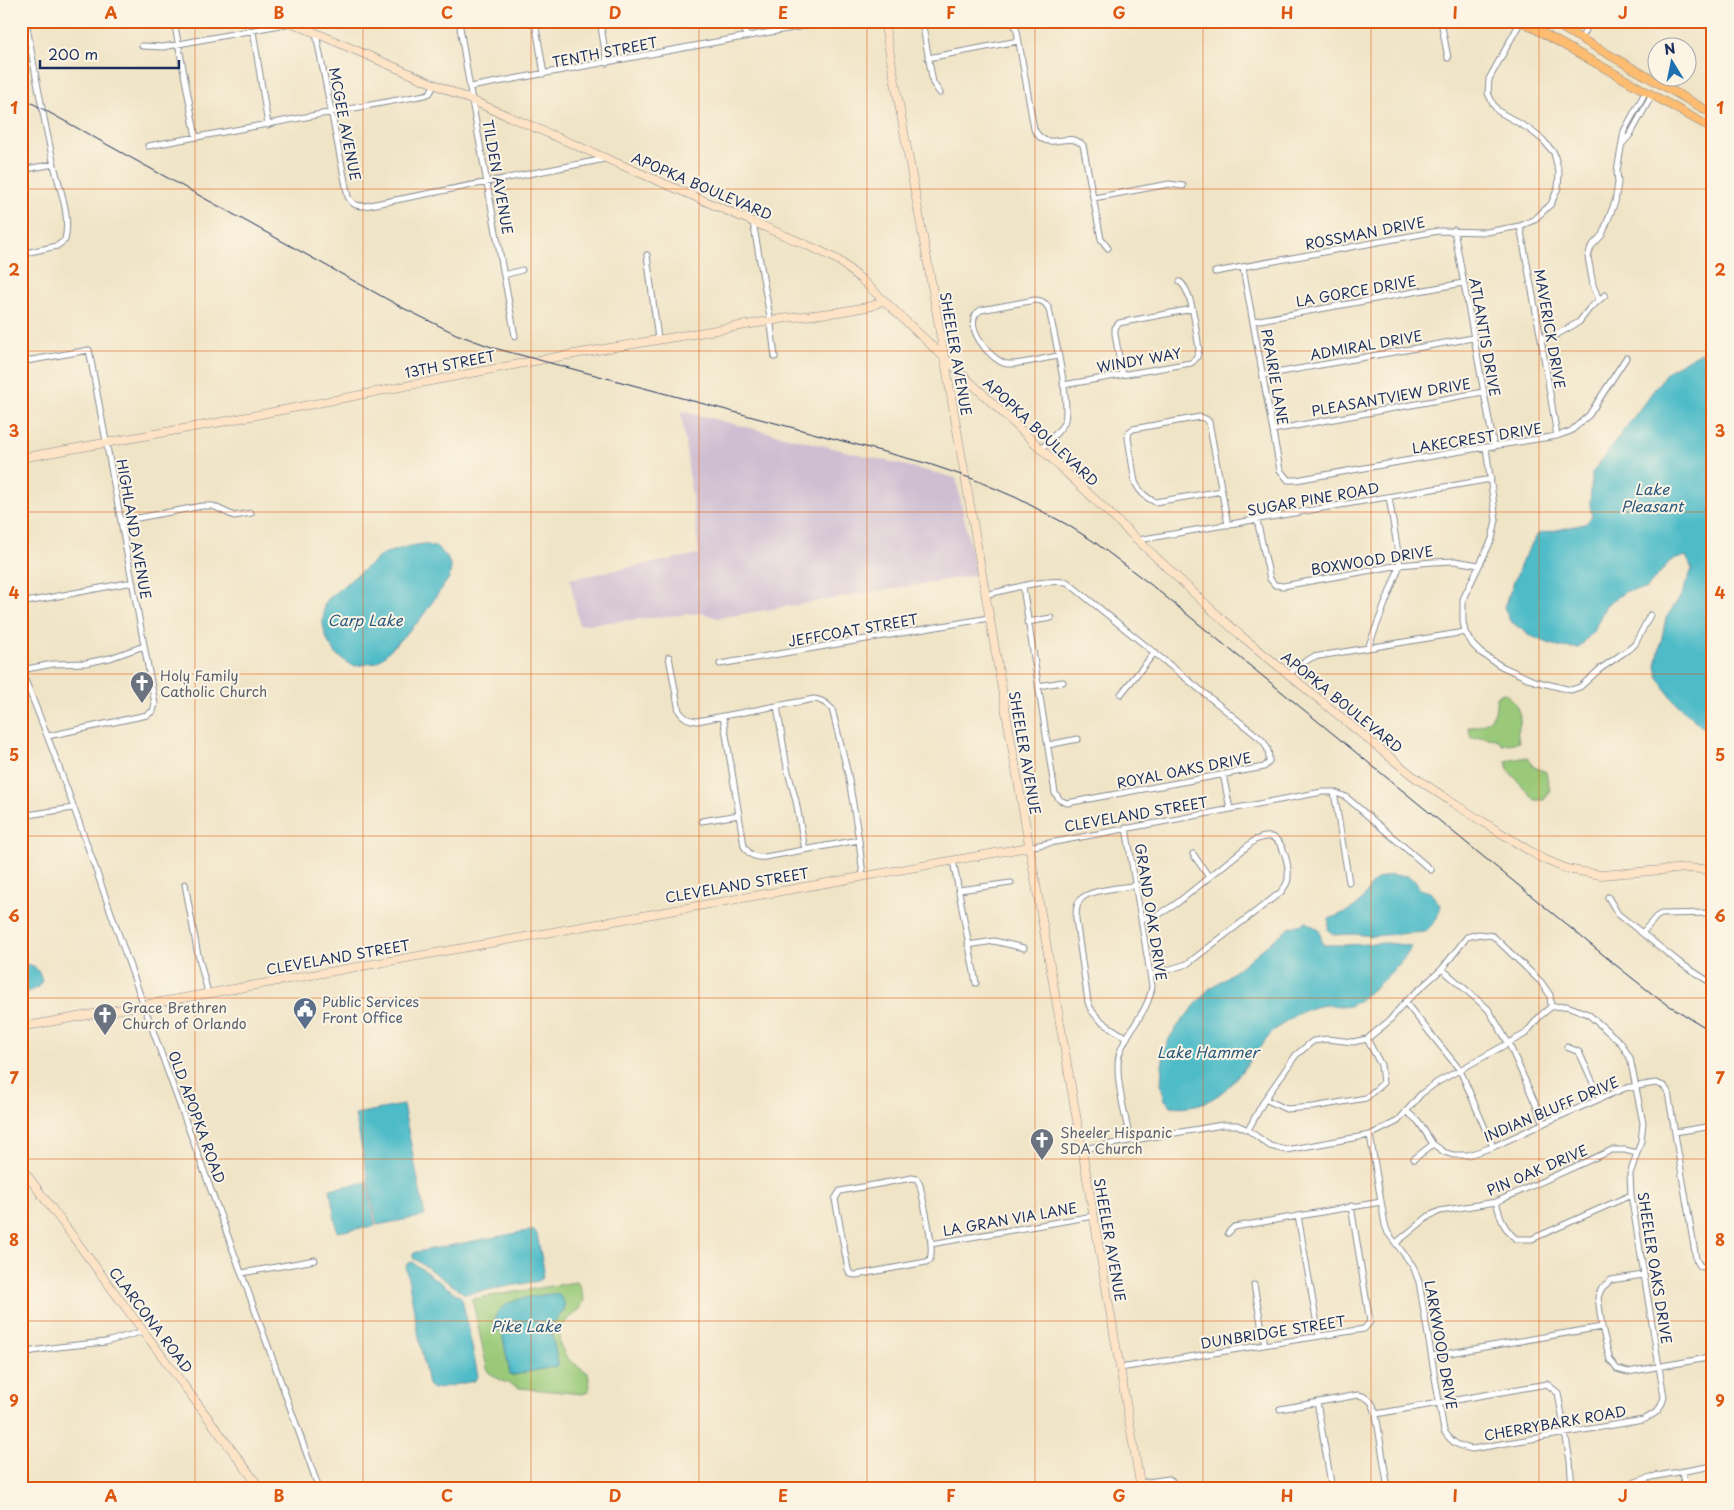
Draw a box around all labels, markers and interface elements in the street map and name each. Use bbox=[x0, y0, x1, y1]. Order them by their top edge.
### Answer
text: A bbox=[105, 0, 118, 24]
text: B bbox=[274, 0, 285, 24]
text: C bbox=[441, 0, 453, 24]
text: D bbox=[609, 0, 621, 24]
text: E bbox=[778, 0, 788, 24]
text: F bbox=[946, 0, 956, 24]
text: G bbox=[1112, 0, 1126, 24]
text: H bbox=[1281, 0, 1293, 24]
text: I bbox=[1452, 0, 1458, 24]
text: J bbox=[1618, 0, 1628, 24]
street label: TENTH STREET bbox=[551, 31, 660, 73]
text: N bbox=[1662, 37, 1677, 60]
scale bar bbox=[40, 38, 179, 70]
north arrow bbox=[1646, 38, 1696, 88]
text: 200 m bbox=[48, 42, 98, 65]
street label: MCGEE AVENUE bbox=[324, 66, 366, 183]
text: 1 bbox=[10, 95, 18, 119]
text: 1 bbox=[1716, 95, 1724, 119]
street label: TILDEN AVENUE bbox=[478, 118, 518, 236]
street label: APOPKA BOULEVARD bbox=[628, 147, 776, 225]
street label: ROSSMAN DRIVE bbox=[1303, 211, 1427, 255]
text: 2 bbox=[8, 257, 20, 281]
text: 2 bbox=[1714, 257, 1726, 281]
street label: MAVERICK DRIVE bbox=[1529, 268, 1571, 391]
street label: LA GORCE DRIVE bbox=[1294, 270, 1418, 312]
street label: ATLANTIS DRIVE bbox=[1464, 276, 1506, 398]
street label: SHEELER AVENUE bbox=[935, 291, 977, 418]
street label: ADMIRAL DRIVE bbox=[1308, 325, 1424, 365]
street label: PRAIRIE LANE bbox=[1256, 327, 1294, 427]
street label: WINDY WAY bbox=[1095, 342, 1183, 378]
street label: 13TH STREET bbox=[403, 345, 498, 383]
street label: APOPKA BOULEVARD bbox=[979, 373, 1103, 491]
street label: PLEASANTVIEW DRIVE bbox=[1310, 373, 1473, 421]
street label: LAKECREST DRIVE bbox=[1410, 417, 1544, 459]
text: 3 bbox=[9, 418, 19, 442]
text: 3 bbox=[1715, 418, 1725, 442]
street label: HIGHLAND AVENUE bbox=[111, 457, 157, 601]
street label: SUGAR PINE ROAD bbox=[1245, 477, 1381, 521]
water label: Lake Pleasant bbox=[1621, 477, 1685, 517]
street label: BOXWOOD DRIVE bbox=[1309, 540, 1435, 580]
text: 4 bbox=[9, 580, 20, 604]
text: 4 bbox=[1715, 580, 1726, 604]
water label: Carp Lake bbox=[328, 608, 404, 631]
street label: JEFFCOAT STREET bbox=[786, 608, 920, 652]
street label: APOPKA BOULEVARD bbox=[1277, 646, 1407, 758]
place label: Holy Family Catholic Church bbox=[160, 665, 267, 702]
church icon: Holy Family Catholic Church bbox=[129, 670, 155, 704]
street label: SHEELER AVENUE bbox=[1004, 690, 1046, 817]
text: 5 bbox=[9, 742, 19, 766]
text: 5 bbox=[1715, 742, 1725, 766]
street label: ROYAL OAKS DRIVE bbox=[1115, 747, 1253, 793]
street label: CLEVELAND STREET bbox=[1062, 791, 1210, 837]
street label: GRAND OAK DRIVE bbox=[1130, 842, 1172, 982]
street label: CLEVELAND STREET bbox=[663, 862, 811, 908]
text: 6 bbox=[8, 903, 20, 927]
text: 6 bbox=[1714, 903, 1726, 927]
street label: CLEVELAND STREET bbox=[264, 934, 412, 980]
place label: Public Services Front Office bbox=[322, 991, 419, 1028]
public building icon: Public Services Front Office bbox=[292, 996, 318, 1030]
place label: Grace Brethren Church of Orlando bbox=[122, 997, 247, 1034]
church icon: Grace Brethren Church of Orlando bbox=[92, 1002, 118, 1036]
water label: Lake Hammer bbox=[1157, 1040, 1261, 1063]
street label: OLD APOPKA ROAD bbox=[163, 1048, 231, 1186]
text: 7 bbox=[9, 1065, 19, 1089]
text: 7 bbox=[1715, 1065, 1725, 1089]
street label: INDIAN BLUFF DRIVE bbox=[1480, 1071, 1622, 1147]
place label: Sheeler Hispanic SDA Church bbox=[1060, 1122, 1172, 1159]
church icon: Sheeler Hispanic SDA Church bbox=[1029, 1127, 1055, 1161]
street label: PIN OAK DRIVE bbox=[1483, 1139, 1591, 1201]
street label: SHEELER AVENUE bbox=[1089, 1177, 1131, 1304]
street label: SHEELER OAKS DRIVE bbox=[1633, 1191, 1677, 1346]
street label: LA GRAN VIA LANE bbox=[941, 1197, 1079, 1241]
text: 8 bbox=[9, 1227, 19, 1251]
text: 8 bbox=[1715, 1227, 1725, 1251]
street label: CLARCONA ROAD bbox=[104, 1263, 198, 1377]
street label: LARKWOOD DRIVE bbox=[1419, 1279, 1463, 1411]
street label: DUNBRIDGE STREET bbox=[1199, 1310, 1347, 1354]
water label: Pike Lake bbox=[491, 1314, 562, 1337]
text: 9 bbox=[9, 1388, 19, 1412]
text: 9 bbox=[1715, 1388, 1725, 1412]
street label: CHERRYBARK ROAD bbox=[1482, 1400, 1628, 1446]
text: A bbox=[105, 1483, 118, 1507]
text: B bbox=[274, 1483, 285, 1507]
text: C bbox=[441, 1483, 453, 1507]
text: D bbox=[609, 1483, 621, 1507]
text: E bbox=[778, 1483, 788, 1507]
text: F bbox=[946, 1483, 956, 1507]
text: G bbox=[1112, 1483, 1126, 1507]
text: H bbox=[1281, 1483, 1293, 1507]
text: I bbox=[1452, 1483, 1458, 1507]
text: J bbox=[1618, 1483, 1628, 1507]

